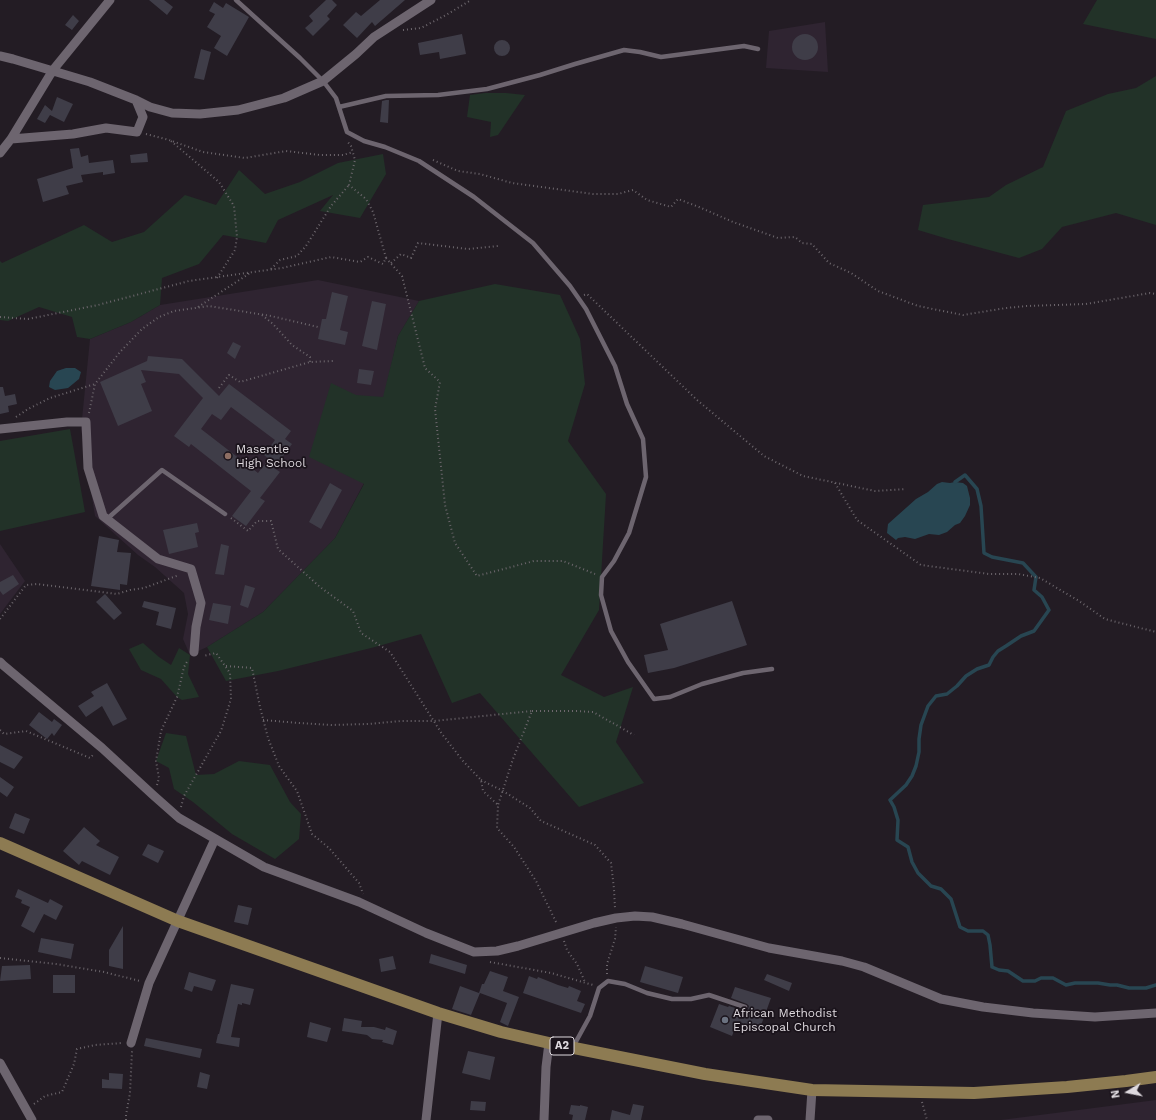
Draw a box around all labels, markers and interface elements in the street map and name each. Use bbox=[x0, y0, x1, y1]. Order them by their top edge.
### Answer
place label: Masentle High School bbox=[236, 442, 306, 470]
marker: Masentle High School bbox=[223, 451, 233, 461]
place label: African Methodist Episcopal Church bbox=[733, 1006, 837, 1034]
marker: African Methodist Episcopal Church bbox=[720, 1015, 730, 1025]
road number: A2 bbox=[550, 1037, 574, 1055]
north arrow bbox=[1108, 1072, 1148, 1112]
text: N bbox=[1109, 1089, 1123, 1099]

